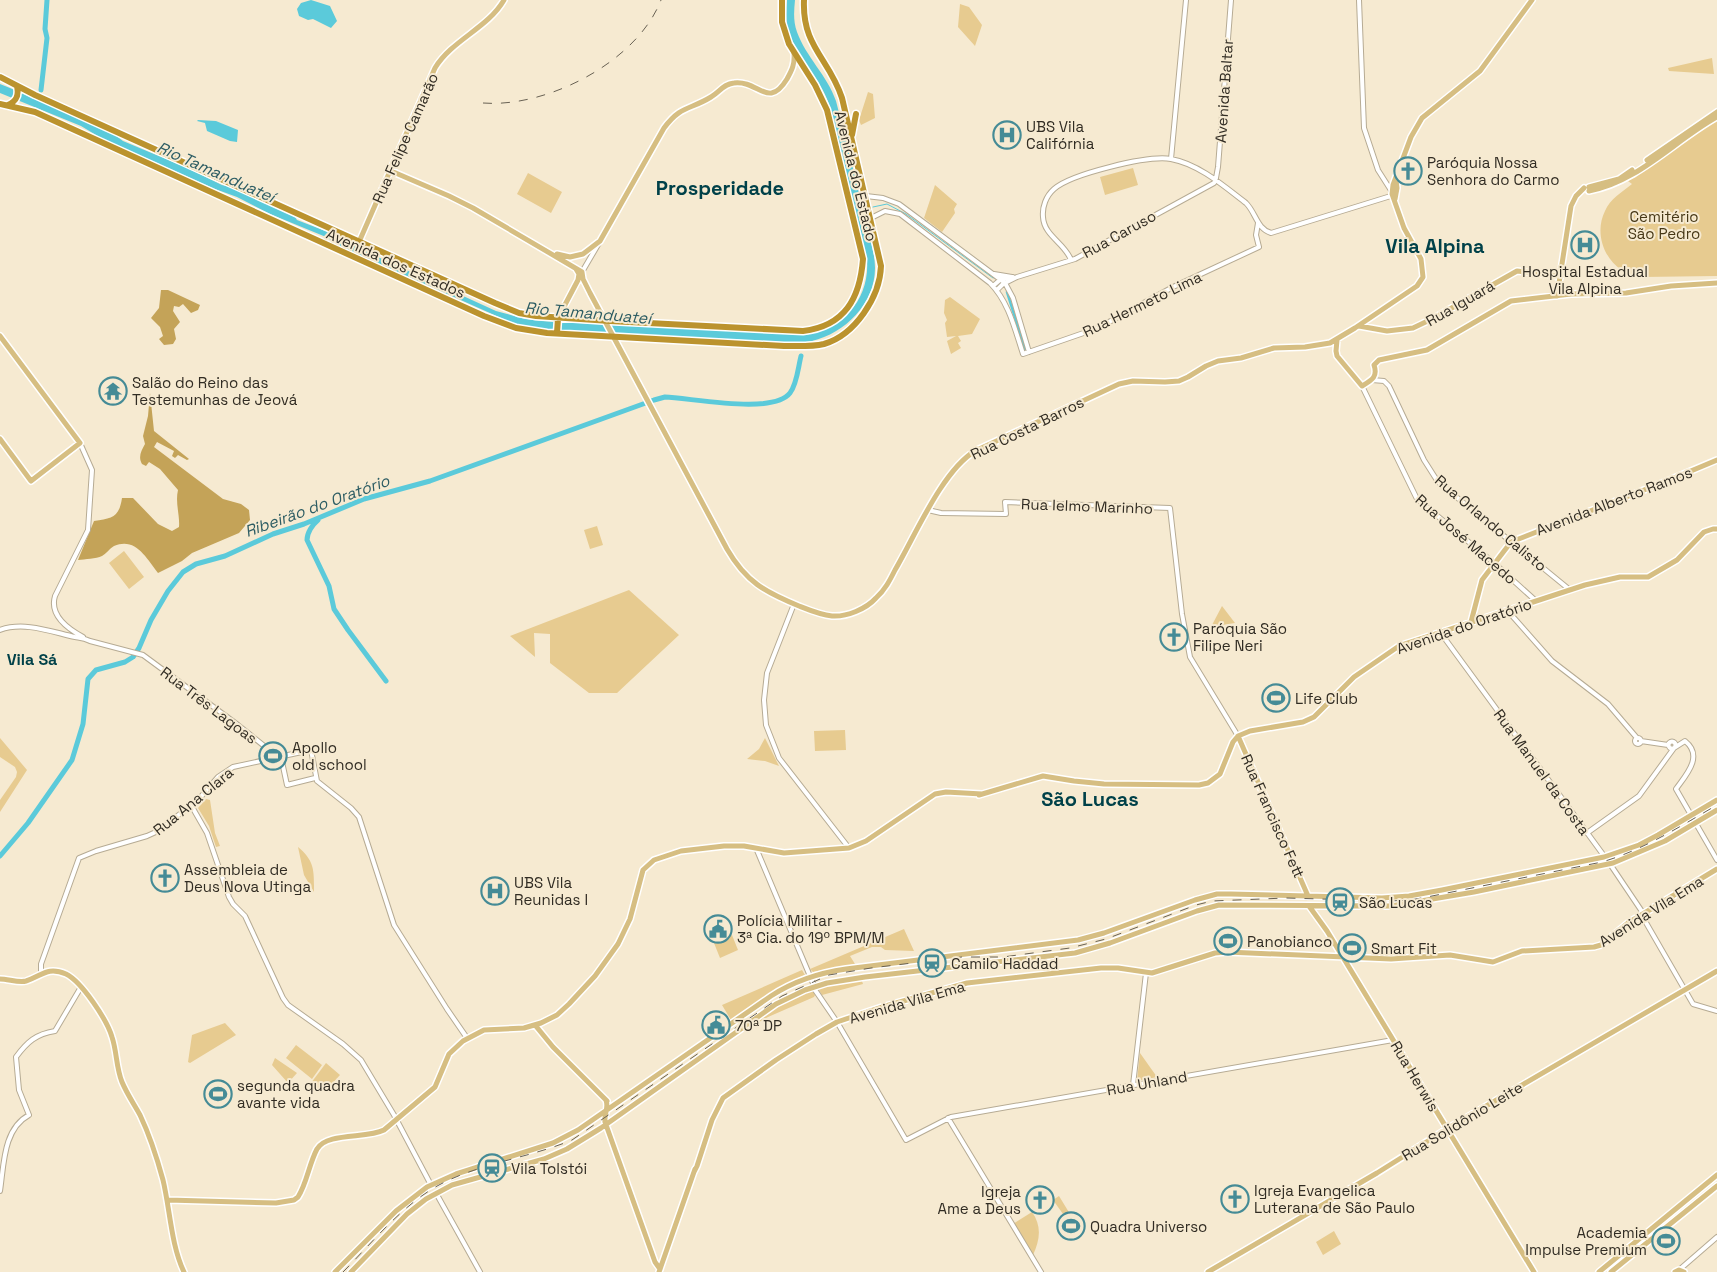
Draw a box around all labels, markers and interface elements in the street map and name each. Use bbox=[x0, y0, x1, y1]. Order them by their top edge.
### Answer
street label: Avenida Baltar bbox=[1211, 38, 1237, 144]
street label: Rua Felipe Camarão bbox=[368, 70, 442, 206]
street label: Avenida do Estado bbox=[831, 109, 881, 243]
place label: UBS Vila Califórnia bbox=[1026, 117, 1095, 153]
hospital icon: UBS Vila Califórnia bbox=[992, 120, 1022, 150]
water label: Rio Tamanduateí bbox=[154, 137, 281, 209]
place label: Paróquia Nossa Senhora do Carmo bbox=[1427, 153, 1559, 189]
church icon: Paróquia Nossa Senhora do Carmo bbox=[1393, 156, 1423, 186]
district label: Prosperidade bbox=[656, 175, 784, 201]
street label: Rua Caruso bbox=[1079, 206, 1159, 262]
park label: Cemitério São Pedro bbox=[1628, 207, 1700, 243]
street label: Avenida dos Estados bbox=[324, 224, 468, 302]
hospital icon: Hospital Estadual Vila Alpina bbox=[1570, 230, 1600, 260]
district label: Vila Alpina bbox=[1385, 233, 1485, 259]
place label: Hospital Estadual Vila Alpina bbox=[1522, 262, 1648, 298]
street label: Rua Hermeto Lima bbox=[1079, 267, 1205, 341]
street label: Rua Iguará bbox=[1422, 276, 1498, 330]
water label: Rio Tamanduateí bbox=[524, 297, 655, 329]
place label: Salão do Reino das Testemunhas de Jeová bbox=[132, 373, 298, 409]
temple icon: Salão do Reino das Testemunhas de Jeová bbox=[98, 376, 128, 406]
street label: Rua Costa Barros bbox=[967, 392, 1087, 464]
street label: Avenida Alberto Ramos bbox=[1533, 462, 1695, 540]
water label: Ribeirão do Oratório bbox=[242, 470, 393, 542]
street label: Rua Orlando Calisto bbox=[1431, 471, 1551, 575]
street label: Rua José Macedo bbox=[1412, 490, 1520, 588]
street label: Rua Ielmo Marinho bbox=[1021, 494, 1153, 518]
street label: Avenida do Oratório bbox=[1394, 594, 1534, 658]
place label: Paróquia São Filipe Neri bbox=[1193, 619, 1287, 655]
church icon: Paróquia São Filipe Neri bbox=[1159, 622, 1189, 652]
district label: Vila Sá bbox=[7, 649, 57, 670]
street label: Rua Três Lagoas bbox=[157, 662, 261, 748]
sports icon: Life Club bbox=[1261, 683, 1291, 713]
place label: Life Club bbox=[1295, 689, 1358, 708]
street label: Rua Manuel da Costa bbox=[1490, 705, 1594, 839]
place label: Apollo old school bbox=[292, 738, 367, 774]
sports icon: Apollo old school bbox=[258, 741, 288, 771]
street label: Rua Francisco Fett bbox=[1237, 751, 1309, 881]
street label: Rua Ana Clara bbox=[149, 763, 237, 839]
district label: São Lucas bbox=[1041, 786, 1139, 812]
place label: Assembleia de Deus Nova Utinga bbox=[184, 860, 311, 896]
church icon: Assembleia de Deus Nova Utinga bbox=[150, 863, 180, 893]
street label: Avenida Vila Ema bbox=[1595, 871, 1707, 951]
place label: UBS Vila Reunidas I bbox=[514, 873, 588, 909]
hospital icon: UBS Vila Reunidas I bbox=[480, 876, 510, 906]
station icon: São Lucas bbox=[1325, 887, 1355, 917]
place label: São Lucas bbox=[1359, 893, 1433, 912]
place label: Polícia Militar - 3ª Cia. do 19º BPM/M bbox=[737, 911, 884, 947]
public building icon: Polícia Militar - 3ª Cia. do 19º BPM/M bbox=[703, 914, 733, 944]
sports icon: Panobianco bbox=[1213, 926, 1243, 956]
place label: Panobianco bbox=[1247, 932, 1332, 951]
sports icon: Smart Fit bbox=[1337, 933, 1367, 963]
place label: Smart Fit bbox=[1371, 939, 1437, 958]
station icon: Camilo Haddad bbox=[917, 948, 947, 978]
place label: Camilo Haddad bbox=[951, 954, 1058, 973]
street label: Avenida Vila Ema bbox=[847, 976, 968, 1028]
public building icon: 70ª DP bbox=[701, 1010, 731, 1040]
place label: 70ª DP bbox=[735, 1016, 782, 1035]
street label: Rua Herwis bbox=[1386, 1037, 1444, 1115]
street label: Rua Uhland bbox=[1105, 1067, 1189, 1099]
place label: segunda quadra avante vida bbox=[237, 1076, 355, 1112]
street label: Rua Solidônio Leite bbox=[1398, 1077, 1526, 1165]
sports icon: segunda quadra avante vida bbox=[203, 1079, 233, 1109]
station icon: Vila Tolstói bbox=[477, 1153, 507, 1183]
place label: Vila Tolstói bbox=[511, 1159, 587, 1178]
place label: Igreja Evangelica Luterana de São Paulo bbox=[1254, 1181, 1415, 1217]
place label: Igreja Ame a Deus bbox=[938, 1182, 1021, 1218]
church icon: Igreja Evangelica Luterana de São Paulo bbox=[1220, 1184, 1250, 1214]
church icon: Igreja Ame a Deus bbox=[1025, 1185, 1055, 1215]
sports icon: Quadra Universo bbox=[1056, 1211, 1086, 1241]
place label: Quadra Universo bbox=[1090, 1217, 1207, 1236]
place label: Academia Impulse Premium bbox=[1525, 1223, 1647, 1259]
sports icon: Academia Impulse Premium bbox=[1651, 1226, 1681, 1256]

